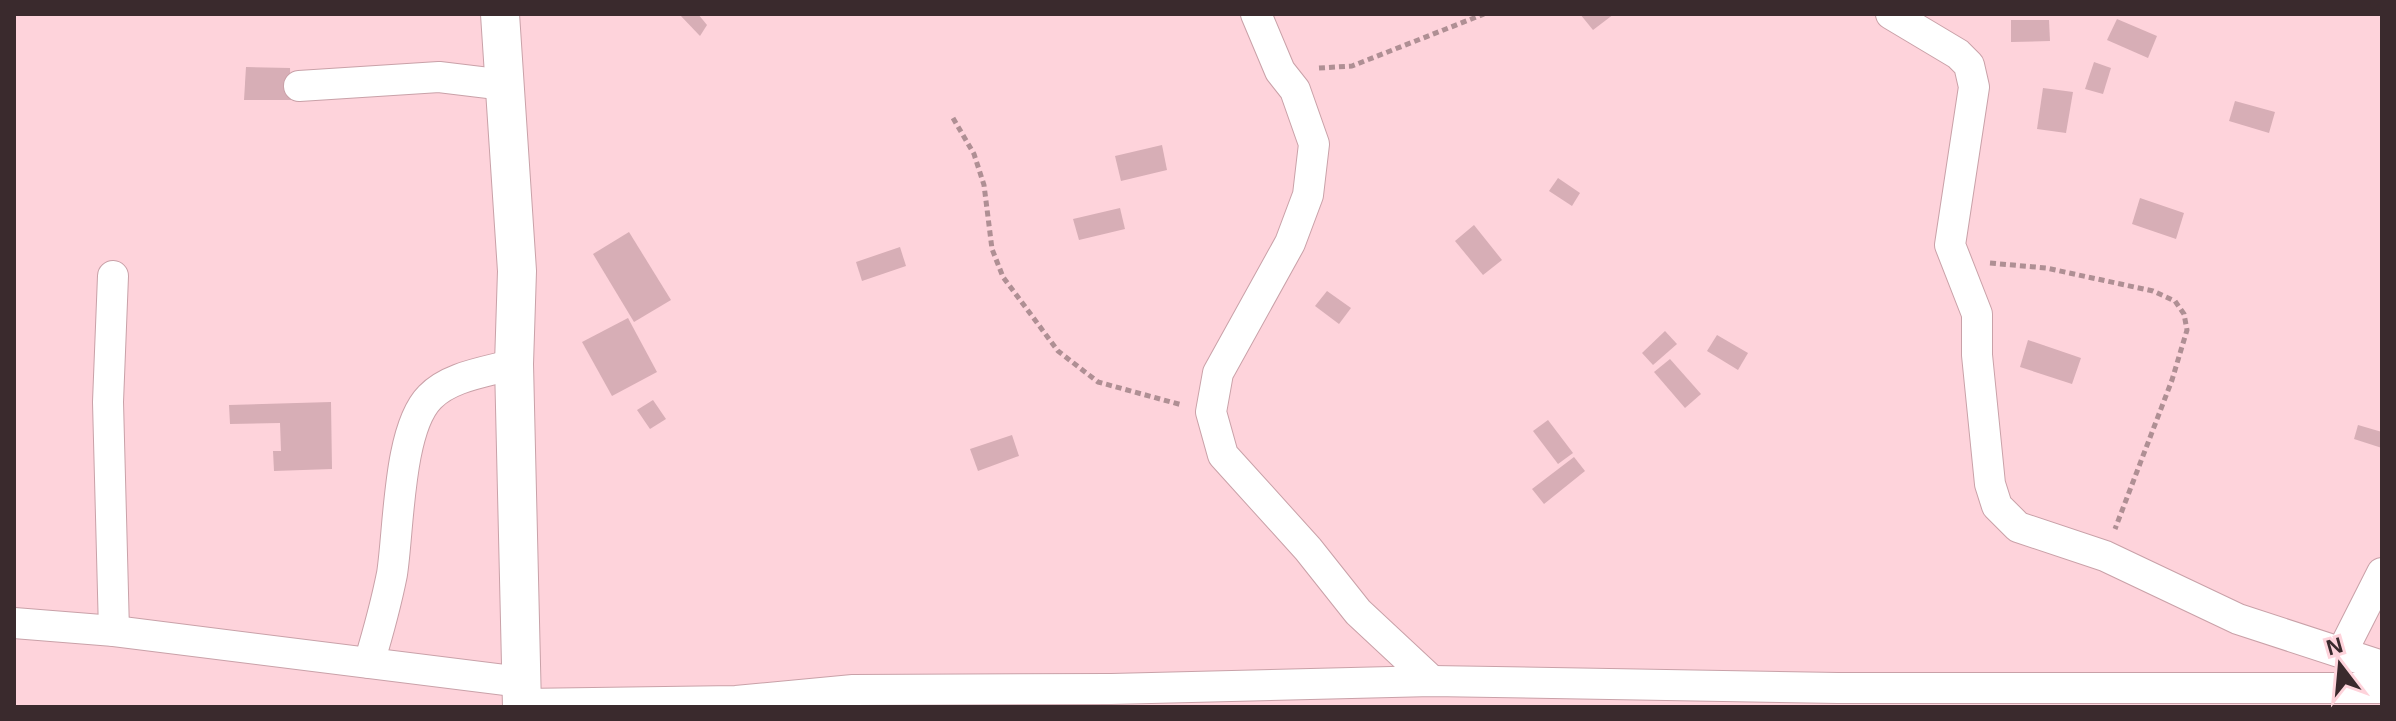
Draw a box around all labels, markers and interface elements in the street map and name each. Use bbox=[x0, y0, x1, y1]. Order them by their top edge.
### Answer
north arrow bbox=[2300, 625, 2380, 705]
text: N bbox=[2324, 632, 2346, 660]

